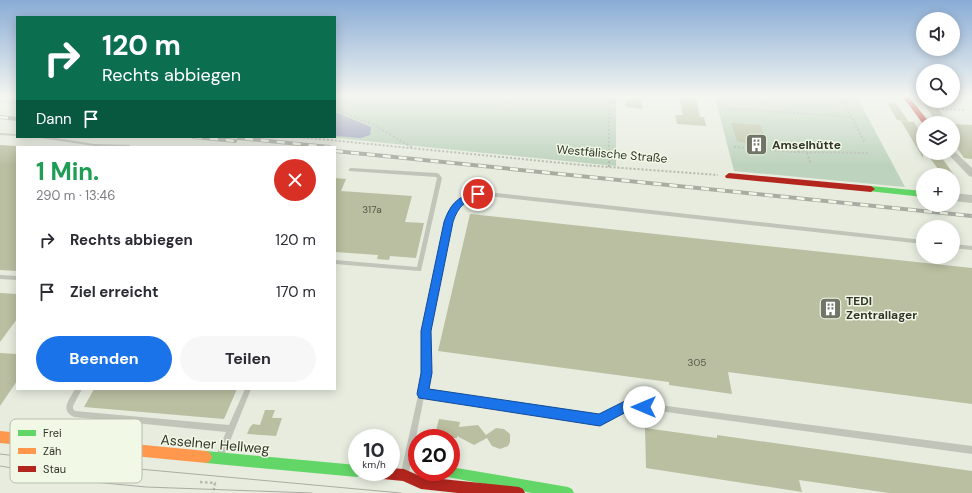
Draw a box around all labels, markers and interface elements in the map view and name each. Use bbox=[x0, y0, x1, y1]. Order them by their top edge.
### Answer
map controls bbox=[916, 12, 960, 264]
button: sound bbox=[916, 12, 960, 56]
text: 120 m bbox=[102, 27, 181, 64]
icon: right bbox=[36, 32, 88, 84]
text: Rechts abbiegen bbox=[102, 63, 241, 87]
button: search bbox=[916, 64, 960, 108]
icon: arrive bbox=[80, 108, 102, 130]
text: Dann bbox=[36, 109, 72, 129]
button: layers bbox=[916, 116, 960, 160]
building icon: Amselhütte bbox=[744, 132, 770, 158]
place label: Amselhütte bbox=[772, 137, 841, 153]
street label: Westfälische Straße bbox=[556, 141, 668, 167]
text: 1 Min. bbox=[36, 156, 99, 187]
button: close bbox=[274, 159, 316, 201]
button: + bbox=[916, 168, 960, 212]
pin bbox=[461, 177, 495, 211]
icon: arrive bbox=[467, 183, 489, 205]
text: 290 m · 13:46 bbox=[36, 187, 115, 204]
house number: 317a bbox=[362, 203, 382, 216]
button: − bbox=[916, 220, 960, 264]
icon: right bbox=[36, 229, 58, 251]
text: Rechts abbiegen bbox=[70, 230, 193, 250]
text: 120 m bbox=[275, 230, 316, 250]
icon: arrive bbox=[36, 281, 58, 303]
text: Ziel erreicht bbox=[70, 282, 159, 302]
text: 170 m bbox=[276, 282, 316, 302]
place label: TEDI Zentrallager bbox=[846, 293, 917, 323]
building icon: TEDI Zentrallager bbox=[818, 295, 844, 321]
button: Beenden bbox=[36, 336, 172, 382]
button: Teilen bbox=[180, 336, 316, 382]
house number: 305 bbox=[688, 356, 706, 369]
position arrow bbox=[623, 386, 665, 428]
legend bbox=[10, 419, 142, 483]
text: Frei bbox=[43, 426, 62, 440]
speed limit sign: 20 bbox=[408, 429, 460, 481]
street label: Asselner Hellweg bbox=[160, 430, 270, 458]
text: 10 bbox=[363, 437, 385, 463]
text: Zäh bbox=[43, 444, 61, 458]
text: km/h bbox=[362, 458, 386, 471]
text: Stau bbox=[43, 462, 66, 476]

